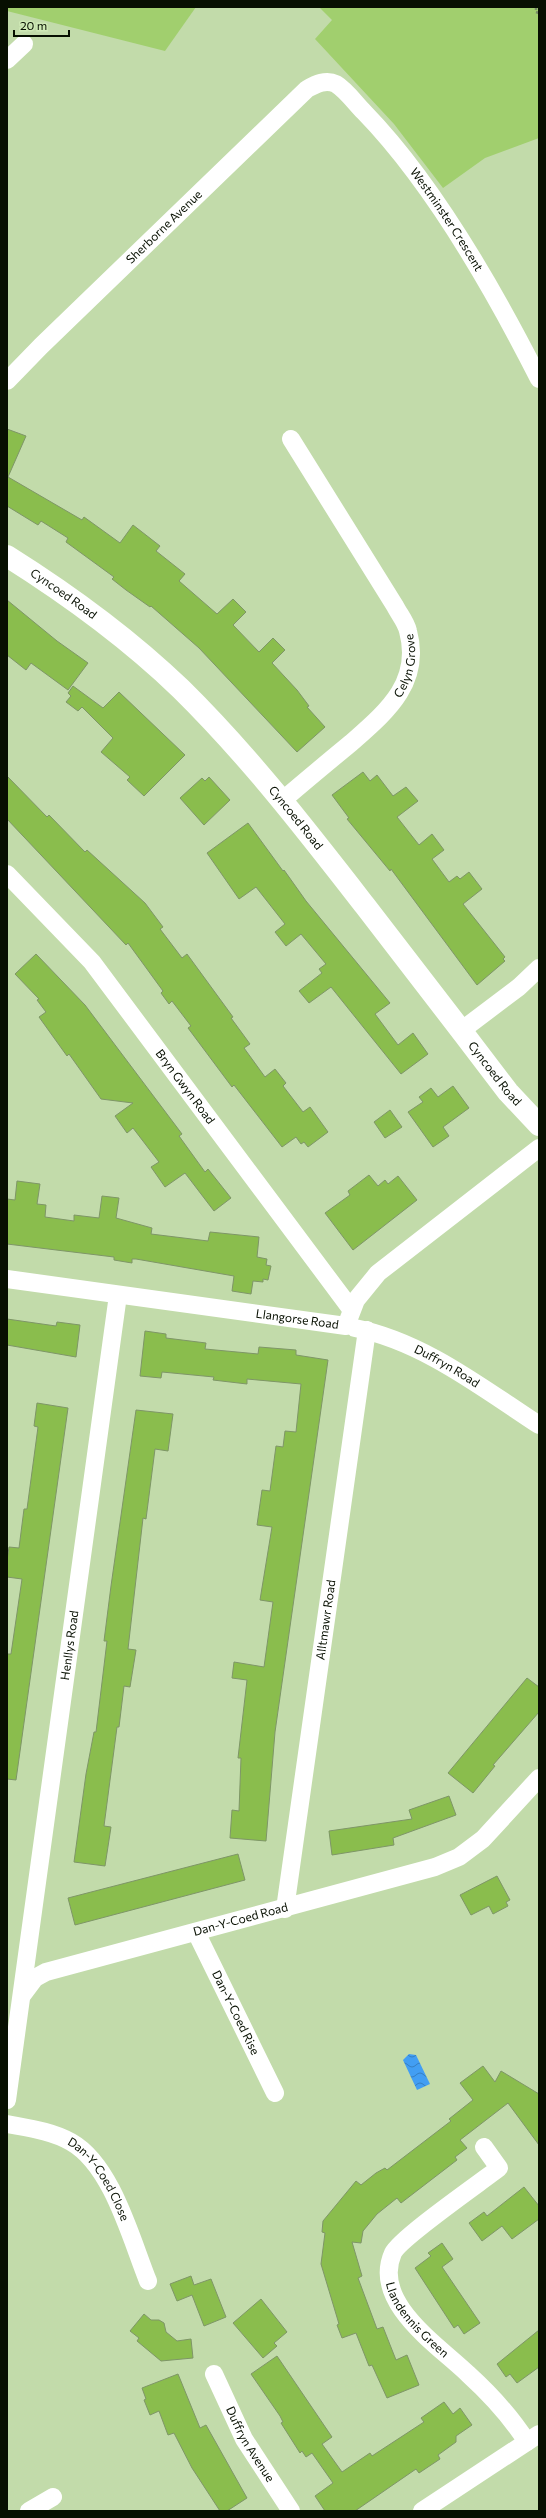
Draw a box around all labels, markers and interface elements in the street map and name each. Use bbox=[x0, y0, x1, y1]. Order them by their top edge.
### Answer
scale bar bbox=[14, 12, 69, 38]
text: 20 m bbox=[20, 18, 47, 32]
street label: Westminster Crescent bbox=[408, 165, 487, 273]
street label: Sherborne Avenue bbox=[123, 187, 204, 266]
street label: Cyncoed Road bbox=[28, 565, 100, 621]
street label: Celyn Grove bbox=[390, 633, 417, 700]
street label: Cyncoed Road bbox=[267, 783, 326, 852]
street label: Cyncoed Road bbox=[466, 1038, 525, 1108]
street label: Bryn Gwyn Road bbox=[154, 1046, 218, 1126]
street label: Llangorse Road bbox=[255, 1306, 340, 1331]
street label: Duffryn Road bbox=[412, 1341, 483, 1390]
street label: Alltmawr Road bbox=[312, 1579, 338, 1661]
street label: Henllys Road bbox=[57, 1609, 80, 1681]
street label: Dan-Y-Coed Road bbox=[191, 1899, 289, 1938]
street label: Dan-Y-Coed Rise bbox=[210, 1968, 263, 2057]
street label: Dan-Y-Coed Close bbox=[66, 2134, 133, 2223]
street label: Llandennis Green bbox=[384, 2280, 452, 2360]
street label: Duffryn Avenue bbox=[224, 2404, 278, 2484]

